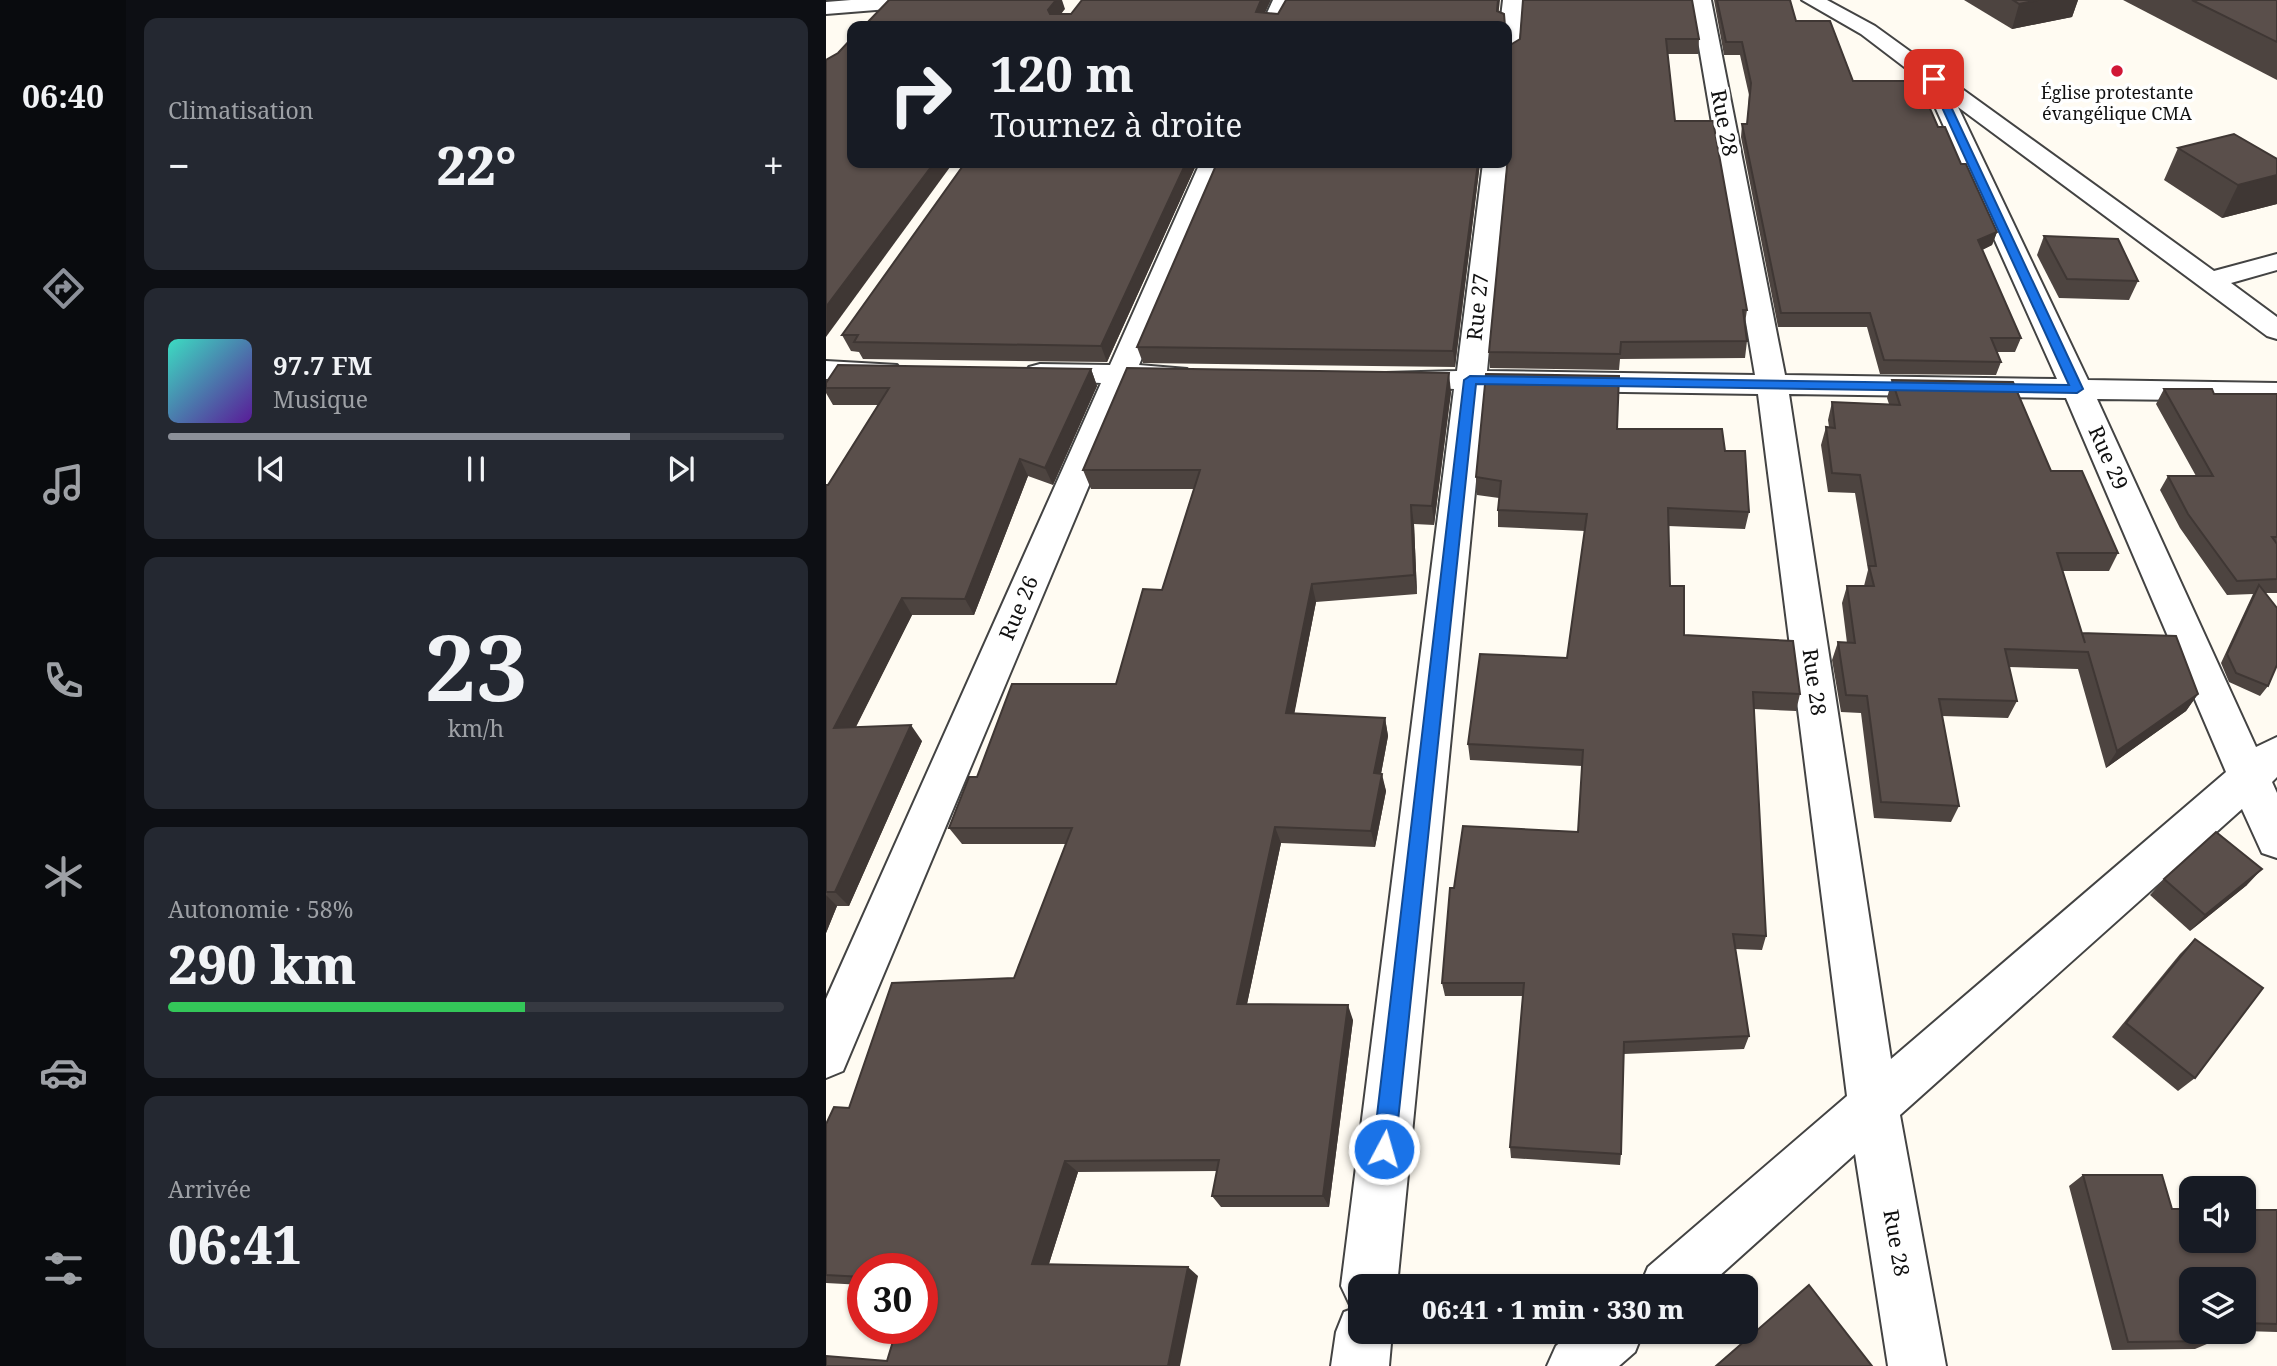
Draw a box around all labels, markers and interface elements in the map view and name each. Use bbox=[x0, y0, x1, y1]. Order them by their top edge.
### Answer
text: 120 m bbox=[990, 40, 1134, 106]
icon: right bbox=[875, 49, 966, 140]
pin bbox=[1904, 49, 1964, 109]
icon: arrive bbox=[1915, 60, 1953, 98]
marker: Église protestante évangélique CMA bbox=[2109, 63, 2125, 79]
text: 06:40 bbox=[22, 74, 104, 117]
place label: Église protestante évangélique CMA bbox=[2041, 80, 2193, 125]
street label: Rue 28 bbox=[1705, 87, 1745, 159]
text: Climatisation bbox=[168, 94, 314, 126]
text: Tournez à droite bbox=[990, 103, 1242, 146]
text: 22° bbox=[436, 129, 516, 200]
text: − bbox=[168, 139, 190, 191]
text: + bbox=[763, 139, 784, 191]
icon: directions bbox=[39, 264, 88, 313]
street label: Rue 27 bbox=[1460, 272, 1494, 342]
text: 97.7 FM bbox=[273, 347, 372, 383]
text: Musique bbox=[273, 383, 368, 415]
street label: Rue 29 bbox=[2082, 421, 2135, 494]
icon: previous bbox=[252, 450, 290, 488]
icon: pause bbox=[457, 450, 495, 488]
icon: next bbox=[662, 450, 700, 488]
icon: music bbox=[39, 460, 88, 509]
street label: Rue 26 bbox=[992, 571, 1044, 644]
text: 23 bbox=[425, 604, 527, 728]
street label: Rue 28 bbox=[1796, 647, 1834, 717]
icon: phone bbox=[39, 656, 88, 705]
text: km/h bbox=[448, 712, 504, 744]
icon: climate bbox=[39, 852, 88, 901]
text: Autonomie · 58% bbox=[168, 893, 353, 925]
text: 290 km bbox=[168, 928, 356, 999]
icon: car bbox=[39, 1048, 88, 1097]
position arrow bbox=[1347, 1112, 1421, 1186]
text: Arrivée bbox=[168, 1173, 251, 1205]
map controls bbox=[2179, 1176, 2256, 1344]
button: sound bbox=[2179, 1176, 2256, 1253]
street label: Rue 28 bbox=[1877, 1207, 1917, 1278]
text: 06:41 bbox=[168, 1208, 302, 1279]
icon: filters bbox=[39, 1244, 88, 1293]
speed limit sign: 30 bbox=[847, 1253, 938, 1344]
button: layers bbox=[2179, 1267, 2256, 1344]
text: 06:41 · 1 min · 330 m bbox=[1422, 1291, 1684, 1327]

